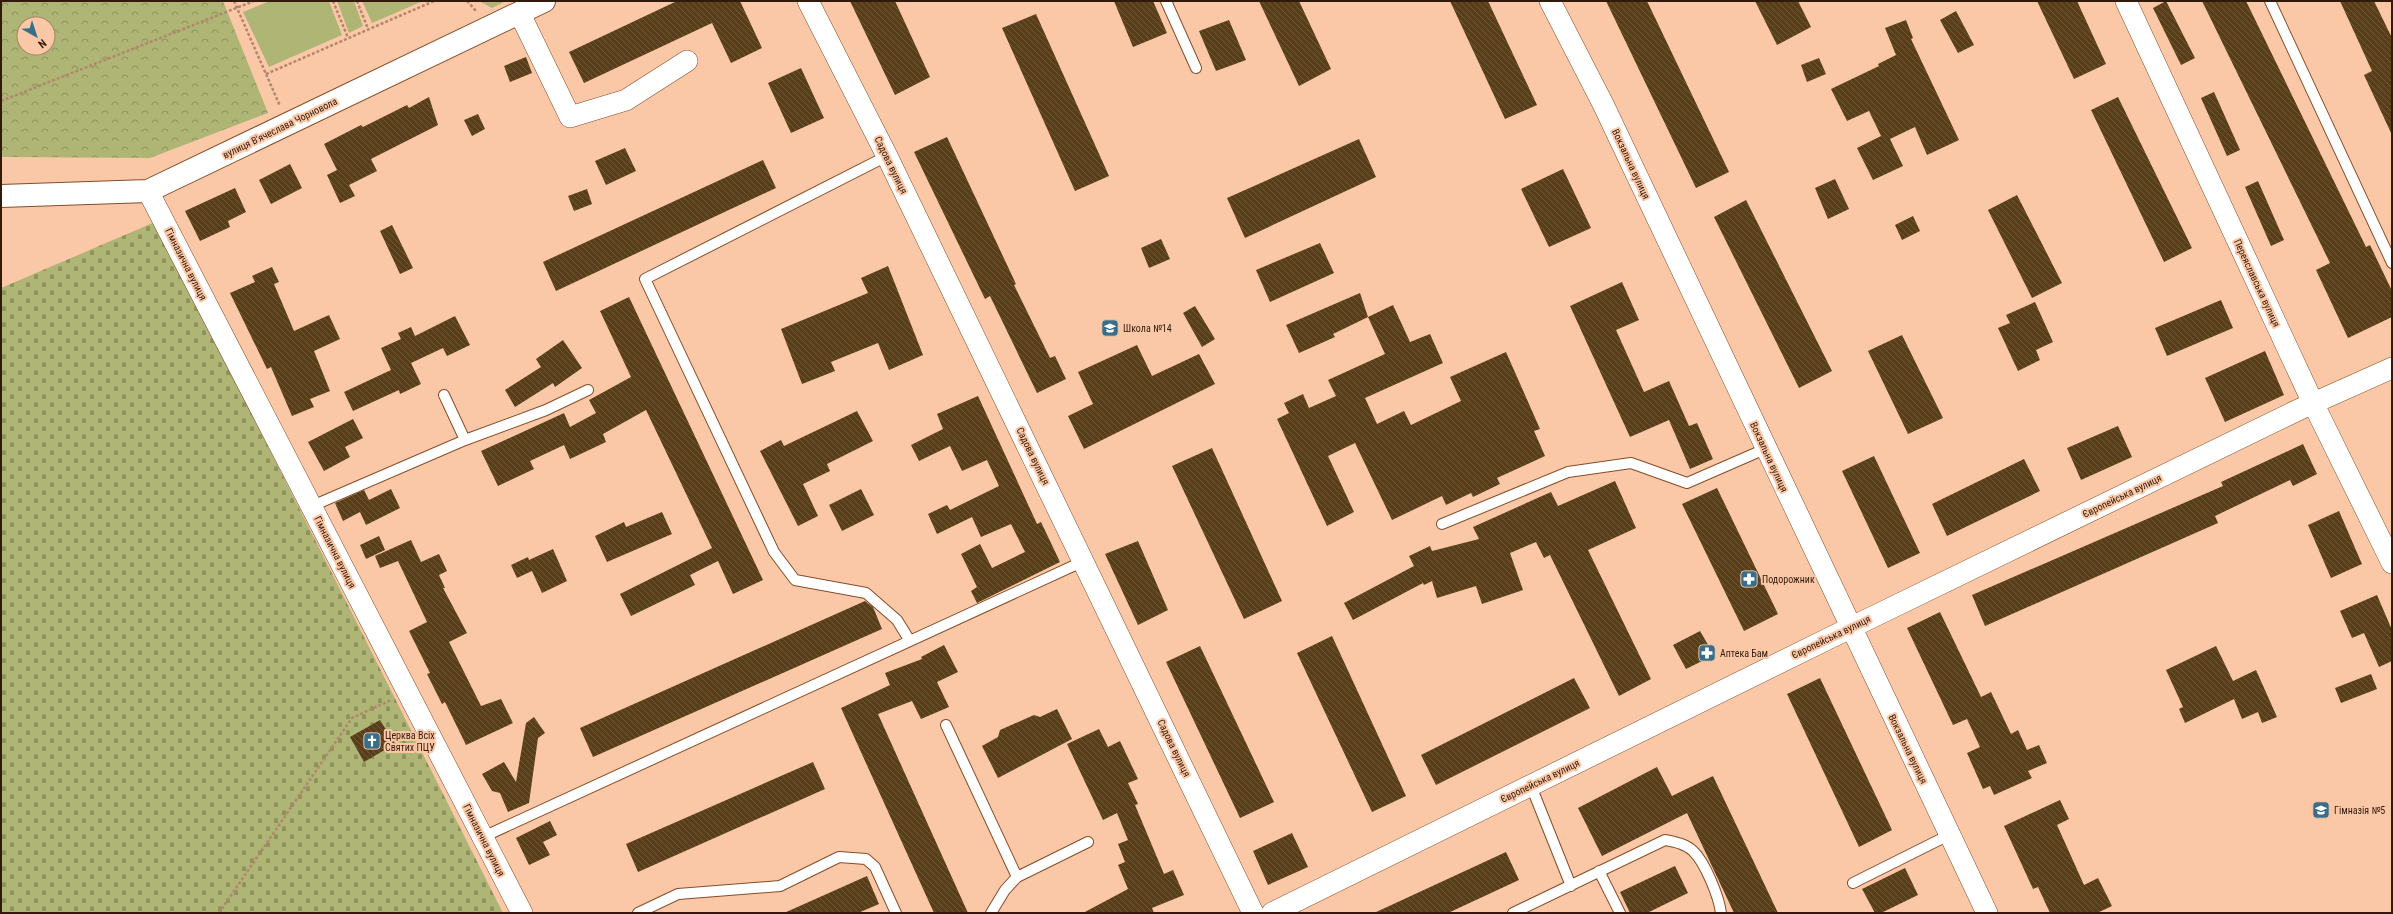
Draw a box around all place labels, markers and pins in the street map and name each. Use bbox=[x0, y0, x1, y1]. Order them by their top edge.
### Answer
school or university icon: Школа №14 bbox=[1100, 318, 1120, 338]
place label: Школа №14 bbox=[1123, 323, 1172, 334]
pharmacy icon: Подорожник bbox=[1739, 569, 1759, 589]
place label: Подорожник bbox=[1762, 574, 1815, 585]
pharmacy icon: Аптека Бам bbox=[1697, 643, 1717, 663]
place label: Аптека Бам bbox=[1720, 648, 1768, 659]
place label: Церква Всіх Святих ПЦУ bbox=[385, 730, 435, 753]
church icon: Церква Всіх Святих ПЦУ bbox=[362, 731, 382, 751]
school or university icon: Гімназія №5 bbox=[2311, 800, 2331, 820]
place label: Гімназія №5 bbox=[2334, 805, 2385, 816]

